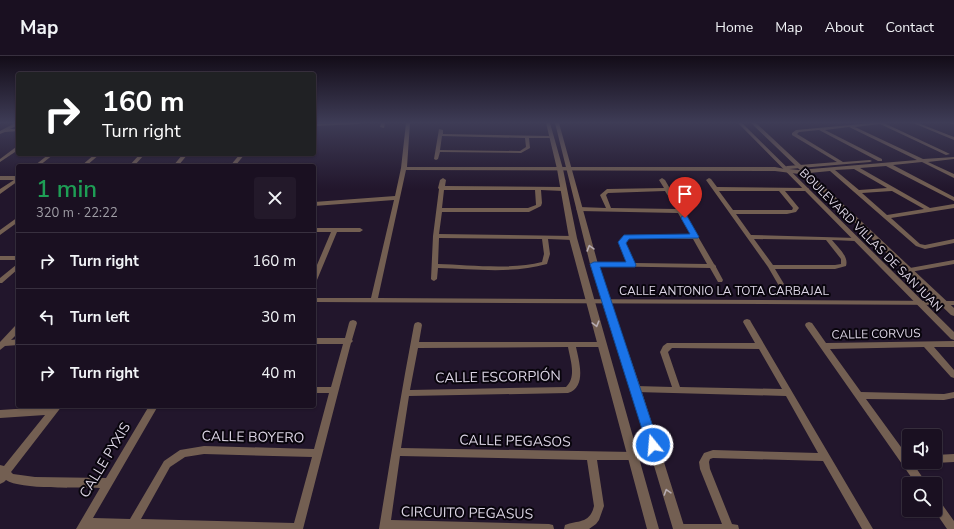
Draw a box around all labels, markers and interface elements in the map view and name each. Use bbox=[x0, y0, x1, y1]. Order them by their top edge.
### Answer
text: Map bbox=[20, 15, 58, 41]
text: Home bbox=[715, 18, 753, 37]
text: Map bbox=[775, 18, 803, 37]
text: About bbox=[825, 18, 864, 37]
text: Contact bbox=[886, 18, 934, 37]
text: 160 m bbox=[102, 83, 185, 121]
icon: right bbox=[36, 88, 88, 140]
text: Turn right bbox=[102, 119, 181, 143]
street label: BOULEVARD VILLAS DE SAN JUAN bbox=[796, 165, 946, 315]
text: 1 min bbox=[36, 173, 97, 205]
button: close bbox=[254, 177, 296, 219]
pin bbox=[668, 177, 702, 218]
icon: arrive bbox=[674, 183, 696, 205]
text: 320 m · 22:22 bbox=[36, 204, 118, 222]
one-way arrow bbox=[586, 245, 595, 252]
icon: right bbox=[36, 250, 58, 272]
text: Turn right bbox=[70, 251, 139, 271]
text: 160 m bbox=[252, 251, 296, 271]
street label: CALLE ANTONIO LA TOTA CARBAJAL bbox=[619, 283, 829, 299]
icon: left bbox=[36, 306, 58, 328]
text: Turn left bbox=[70, 307, 129, 327]
text: 30 m bbox=[261, 307, 296, 327]
one-way arrow bbox=[591, 320, 600, 327]
street label: CALLE CORVUS bbox=[831, 325, 921, 343]
icon: right bbox=[36, 362, 58, 384]
text: Turn right bbox=[70, 363, 139, 383]
text: 40 m bbox=[261, 363, 296, 383]
street label: CALLE ESCORPIÓN bbox=[435, 366, 561, 388]
street label: CALLE PYXIS bbox=[75, 418, 135, 501]
position arrow bbox=[632, 424, 674, 466]
street label: CALLE BOYERO bbox=[201, 427, 305, 447]
map controls bbox=[902, 429, 942, 517]
button: sound bbox=[902, 429, 942, 469]
street label: CALLE PEGASOS bbox=[459, 431, 571, 451]
button: search bbox=[902, 477, 942, 517]
one-way arrow bbox=[663, 488, 672, 495]
street label: CIRCUITO PEGASUS bbox=[401, 502, 534, 524]

